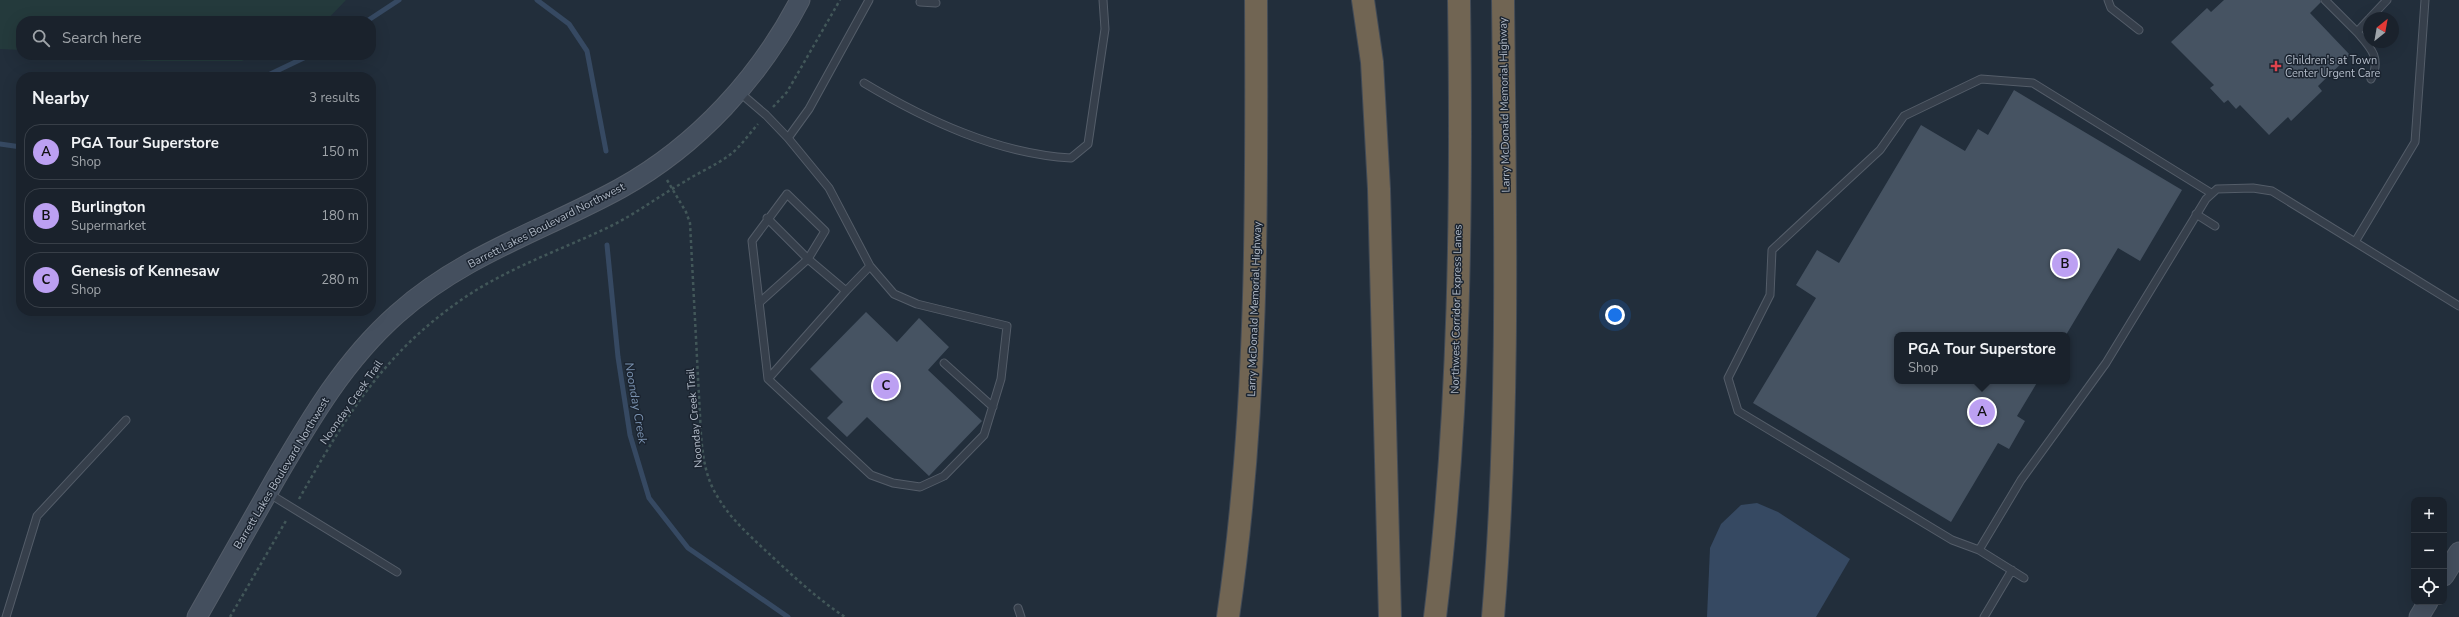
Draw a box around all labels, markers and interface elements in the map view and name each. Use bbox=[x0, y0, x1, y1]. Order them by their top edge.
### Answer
north arrow bbox=[2363, 12, 2399, 48]
search box bbox=[16, 16, 376, 60]
street label: Larry McDonald Memorial Highway bbox=[1495, 17, 1514, 193]
icon: search bbox=[30, 27, 52, 49]
text: Search here bbox=[62, 28, 142, 48]
place label: Children's at Town Center Urgent Care bbox=[2285, 53, 2381, 81]
marker: Children's at Town Center Urgent Care bbox=[2270, 60, 2282, 72]
text: Nearby bbox=[32, 87, 89, 110]
text: 3 results bbox=[309, 89, 360, 107]
text: PGA Tour Superstore bbox=[71, 133, 219, 153]
text: A bbox=[41, 143, 51, 161]
text: 150 m bbox=[321, 143, 359, 161]
text: Shop bbox=[71, 153, 101, 171]
street label: Barrett Lakes Boulevard Northwest bbox=[465, 179, 627, 272]
text: Burlington bbox=[71, 197, 145, 217]
text: B bbox=[42, 207, 50, 225]
text: 180 m bbox=[321, 207, 359, 225]
text: Supermarket bbox=[71, 217, 146, 235]
street label: Larry McDonald Memorial Highway bbox=[1244, 221, 1265, 397]
street label: Northwest Corridor Express Lanes bbox=[1448, 224, 1465, 394]
pin: B bbox=[2052, 249, 2078, 279]
text: Genesis of Kennesaw bbox=[71, 261, 220, 281]
text: C bbox=[42, 271, 50, 289]
text: 280 m bbox=[321, 271, 359, 289]
text: Shop bbox=[71, 281, 101, 299]
your location bbox=[1605, 305, 1625, 325]
popup bbox=[1894, 332, 2070, 384]
text: PGA Tour Superstore bbox=[1908, 339, 2056, 359]
street label: Noonday Creek Trail bbox=[317, 356, 387, 448]
text: Shop bbox=[1908, 359, 1938, 377]
water label: Noonday Creek bbox=[621, 361, 651, 446]
street label: Noonday Creek Trail bbox=[683, 367, 706, 468]
pin: C bbox=[873, 371, 899, 401]
street label: Barrett Lakes Boulevard Northwest bbox=[230, 395, 333, 552]
pin: A bbox=[1969, 397, 1995, 427]
map controls bbox=[2411, 497, 2447, 605]
button: + bbox=[2411, 497, 2447, 533]
button: − bbox=[2411, 533, 2447, 569]
button: locate bbox=[2411, 569, 2447, 605]

